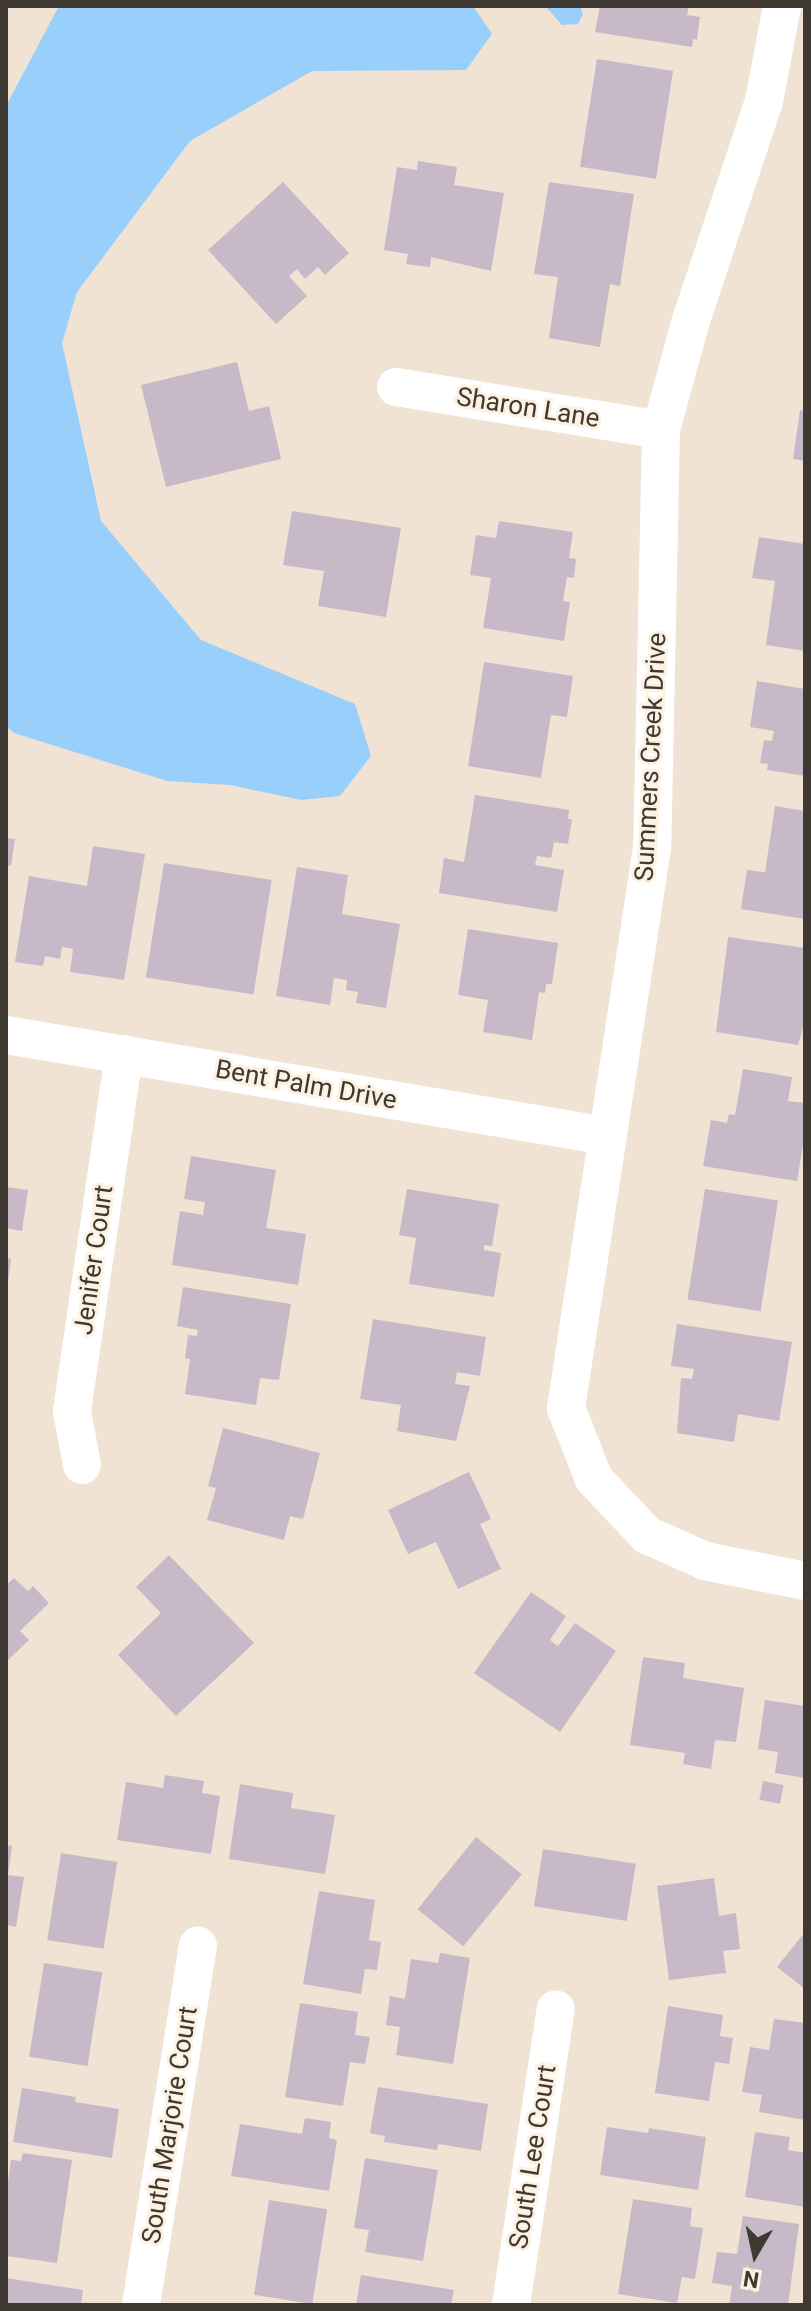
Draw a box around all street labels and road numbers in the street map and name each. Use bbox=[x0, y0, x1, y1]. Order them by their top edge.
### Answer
street label: Sharon Lane bbox=[454, 381, 602, 435]
street label: Summers Creek Drive bbox=[629, 632, 673, 882]
street label: Bent Palm Drive bbox=[213, 1054, 399, 1116]
street label: Jenifer Court bbox=[68, 1183, 120, 1337]
street label: South Marjorie Court bbox=[136, 2004, 204, 2246]
street label: South Lee Court bbox=[503, 2063, 563, 2251]

